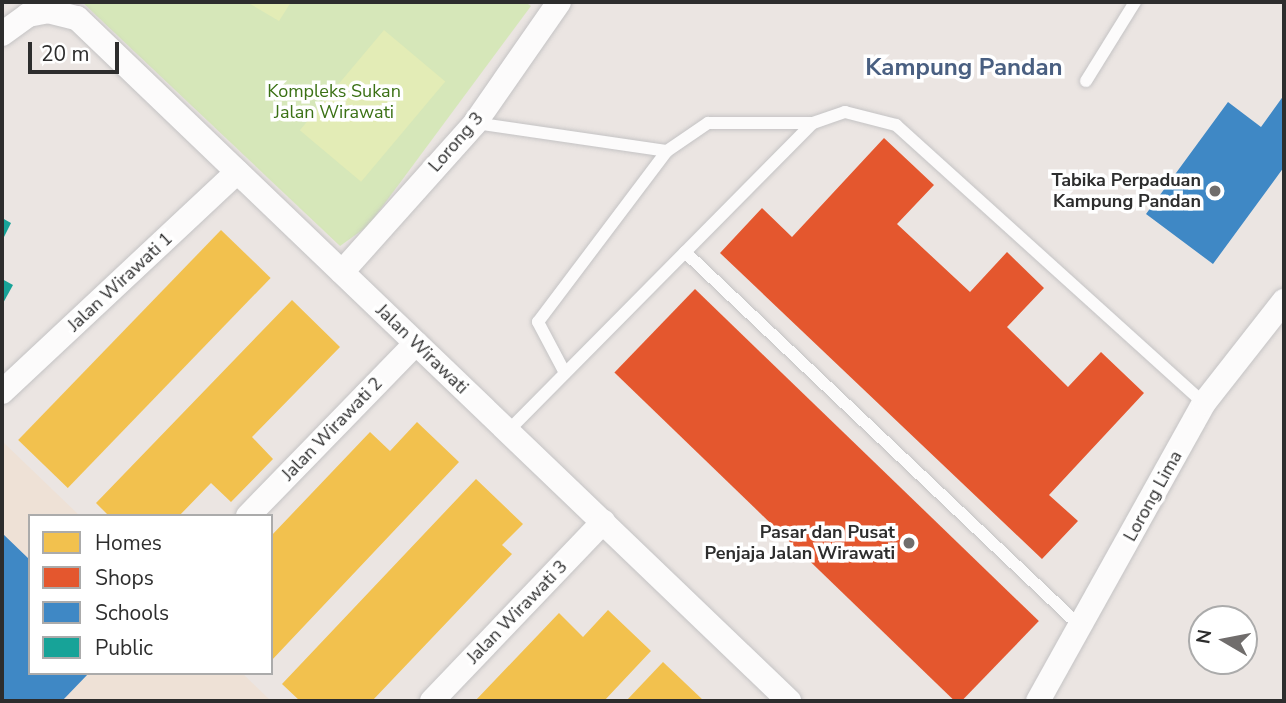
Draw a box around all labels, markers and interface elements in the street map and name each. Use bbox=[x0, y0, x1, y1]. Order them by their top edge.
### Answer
scale bar bbox=[32, 28, 122, 72]
text: 20 m bbox=[41, 40, 90, 68]
district label: Kampung Pandan bbox=[865, 54, 1063, 82]
park label: Kompleks Sukan Jalan Wirawati bbox=[267, 81, 401, 124]
street label: Lorong 3 bbox=[424, 108, 488, 176]
place label: Tabika Perpaduan Kampung Pandan bbox=[1051, 170, 1201, 212]
marker: Tabika Perpaduan Kampung Pandan bbox=[1207, 183, 1223, 199]
street label: Jalan Wirawati 1 bbox=[63, 228, 177, 336]
street label: Jalan Wirawati bbox=[371, 300, 473, 398]
street label: Jalan Wirawati 2 bbox=[277, 373, 387, 485]
street label: Lorong Lima bbox=[1119, 447, 1187, 545]
legend bbox=[28, 514, 273, 675]
place label: Pasar dan Pusat Penjaja Jalan Wirawati bbox=[704, 522, 895, 564]
text: Homes bbox=[95, 529, 162, 557]
marker: Pasar dan Pusat Penjaja Jalan Wirawati bbox=[901, 535, 917, 551]
street label: Jalan Wirawati 3 bbox=[462, 556, 572, 668]
text: Shops bbox=[95, 564, 154, 592]
text: Schools bbox=[95, 599, 169, 627]
north arrow bbox=[1188, 605, 1258, 675]
text: N bbox=[1190, 627, 1218, 646]
text: Public bbox=[95, 634, 153, 662]

